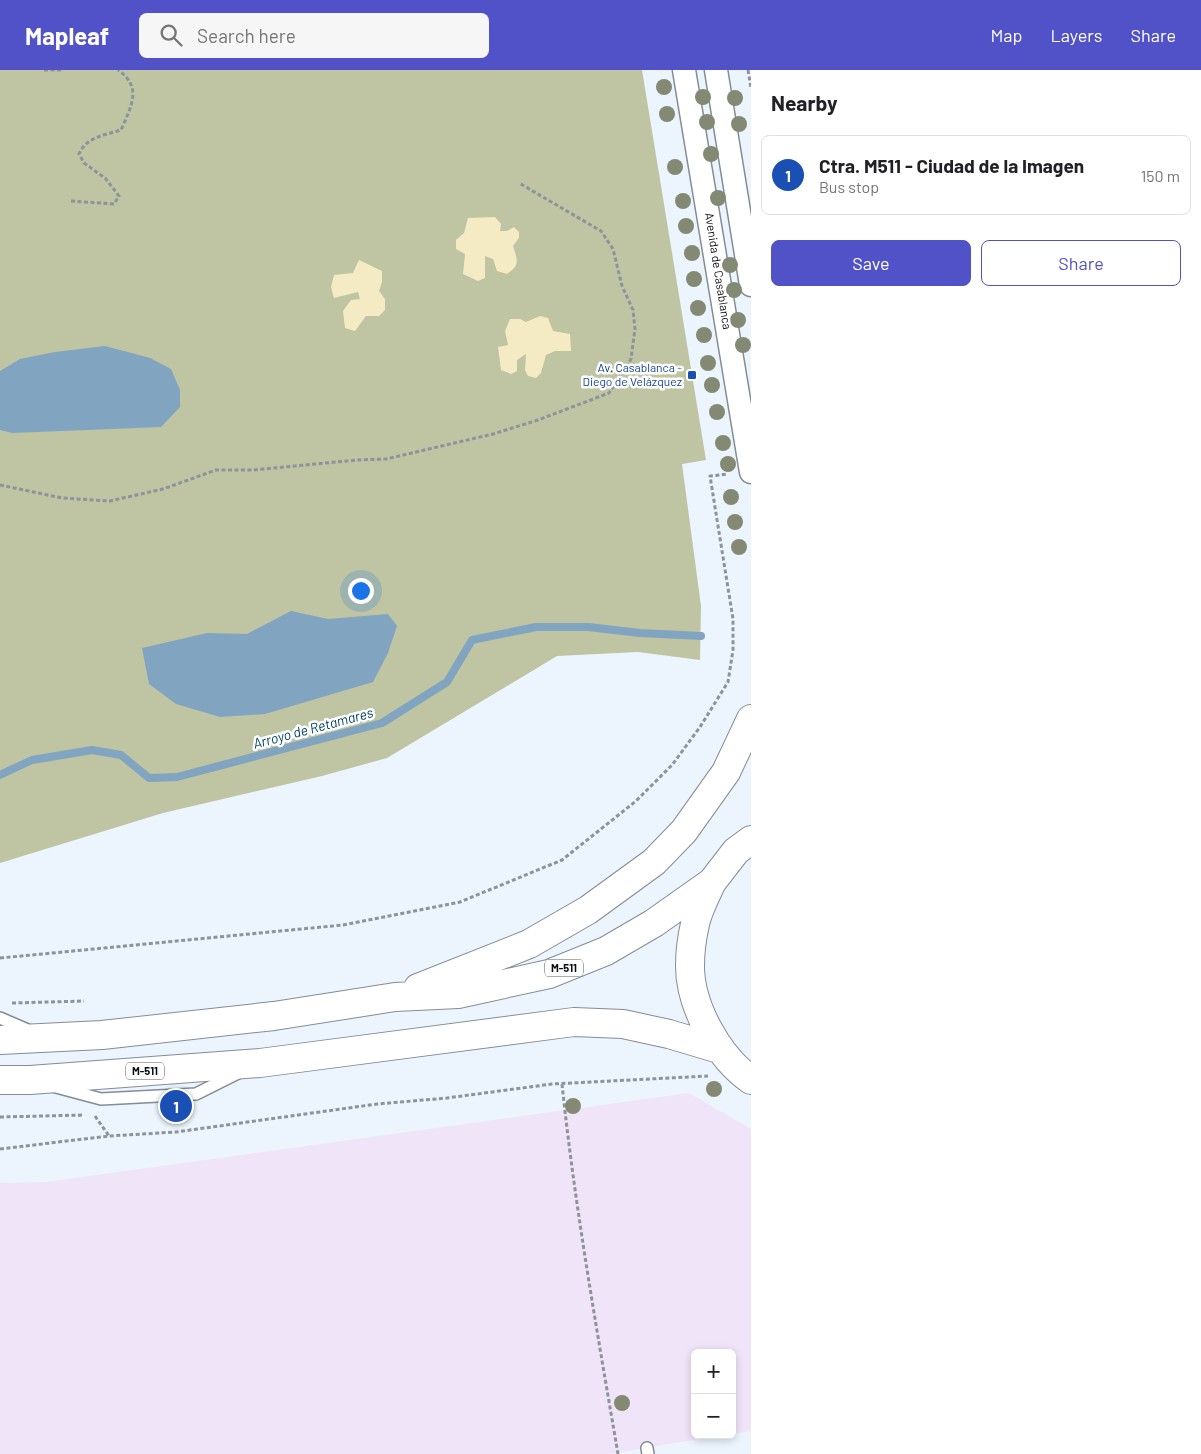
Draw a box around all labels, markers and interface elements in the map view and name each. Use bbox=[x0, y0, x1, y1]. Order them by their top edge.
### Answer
search box bbox=[139, 13, 489, 58]
text: Mapleaf bbox=[25, 21, 109, 50]
icon: search bbox=[157, 21, 185, 49]
text: Search here bbox=[197, 24, 296, 47]
text: Map bbox=[990, 24, 1022, 46]
text: Layers bbox=[1050, 24, 1103, 46]
text: Share bbox=[1131, 24, 1176, 46]
text: Nearby bbox=[771, 90, 837, 115]
text: Ctra. M511 - Ciudad de la Imagen bbox=[819, 154, 1084, 177]
text: 1 bbox=[785, 166, 791, 185]
text: 150 m bbox=[1141, 166, 1180, 185]
text: Bus stop bbox=[819, 177, 879, 196]
street label: Avenida de Casablanca bbox=[703, 211, 735, 330]
button: Save bbox=[771, 240, 971, 286]
button: Share bbox=[981, 240, 1181, 286]
place label: Av. Casablanca - Diego de Velázquez bbox=[583, 360, 682, 388]
marker: Av. Casablanca - Diego de Velázquez bbox=[686, 369, 698, 381]
your location bbox=[348, 578, 374, 604]
water label: Arroyo de Retamares bbox=[251, 703, 375, 752]
road number: M-511 bbox=[545, 960, 583, 976]
road number: M-511 bbox=[126, 1062, 164, 1079]
pin: 1 bbox=[160, 1087, 192, 1125]
map controls bbox=[691, 1349, 736, 1439]
button: + bbox=[691, 1349, 736, 1394]
button: − bbox=[691, 1394, 736, 1439]

